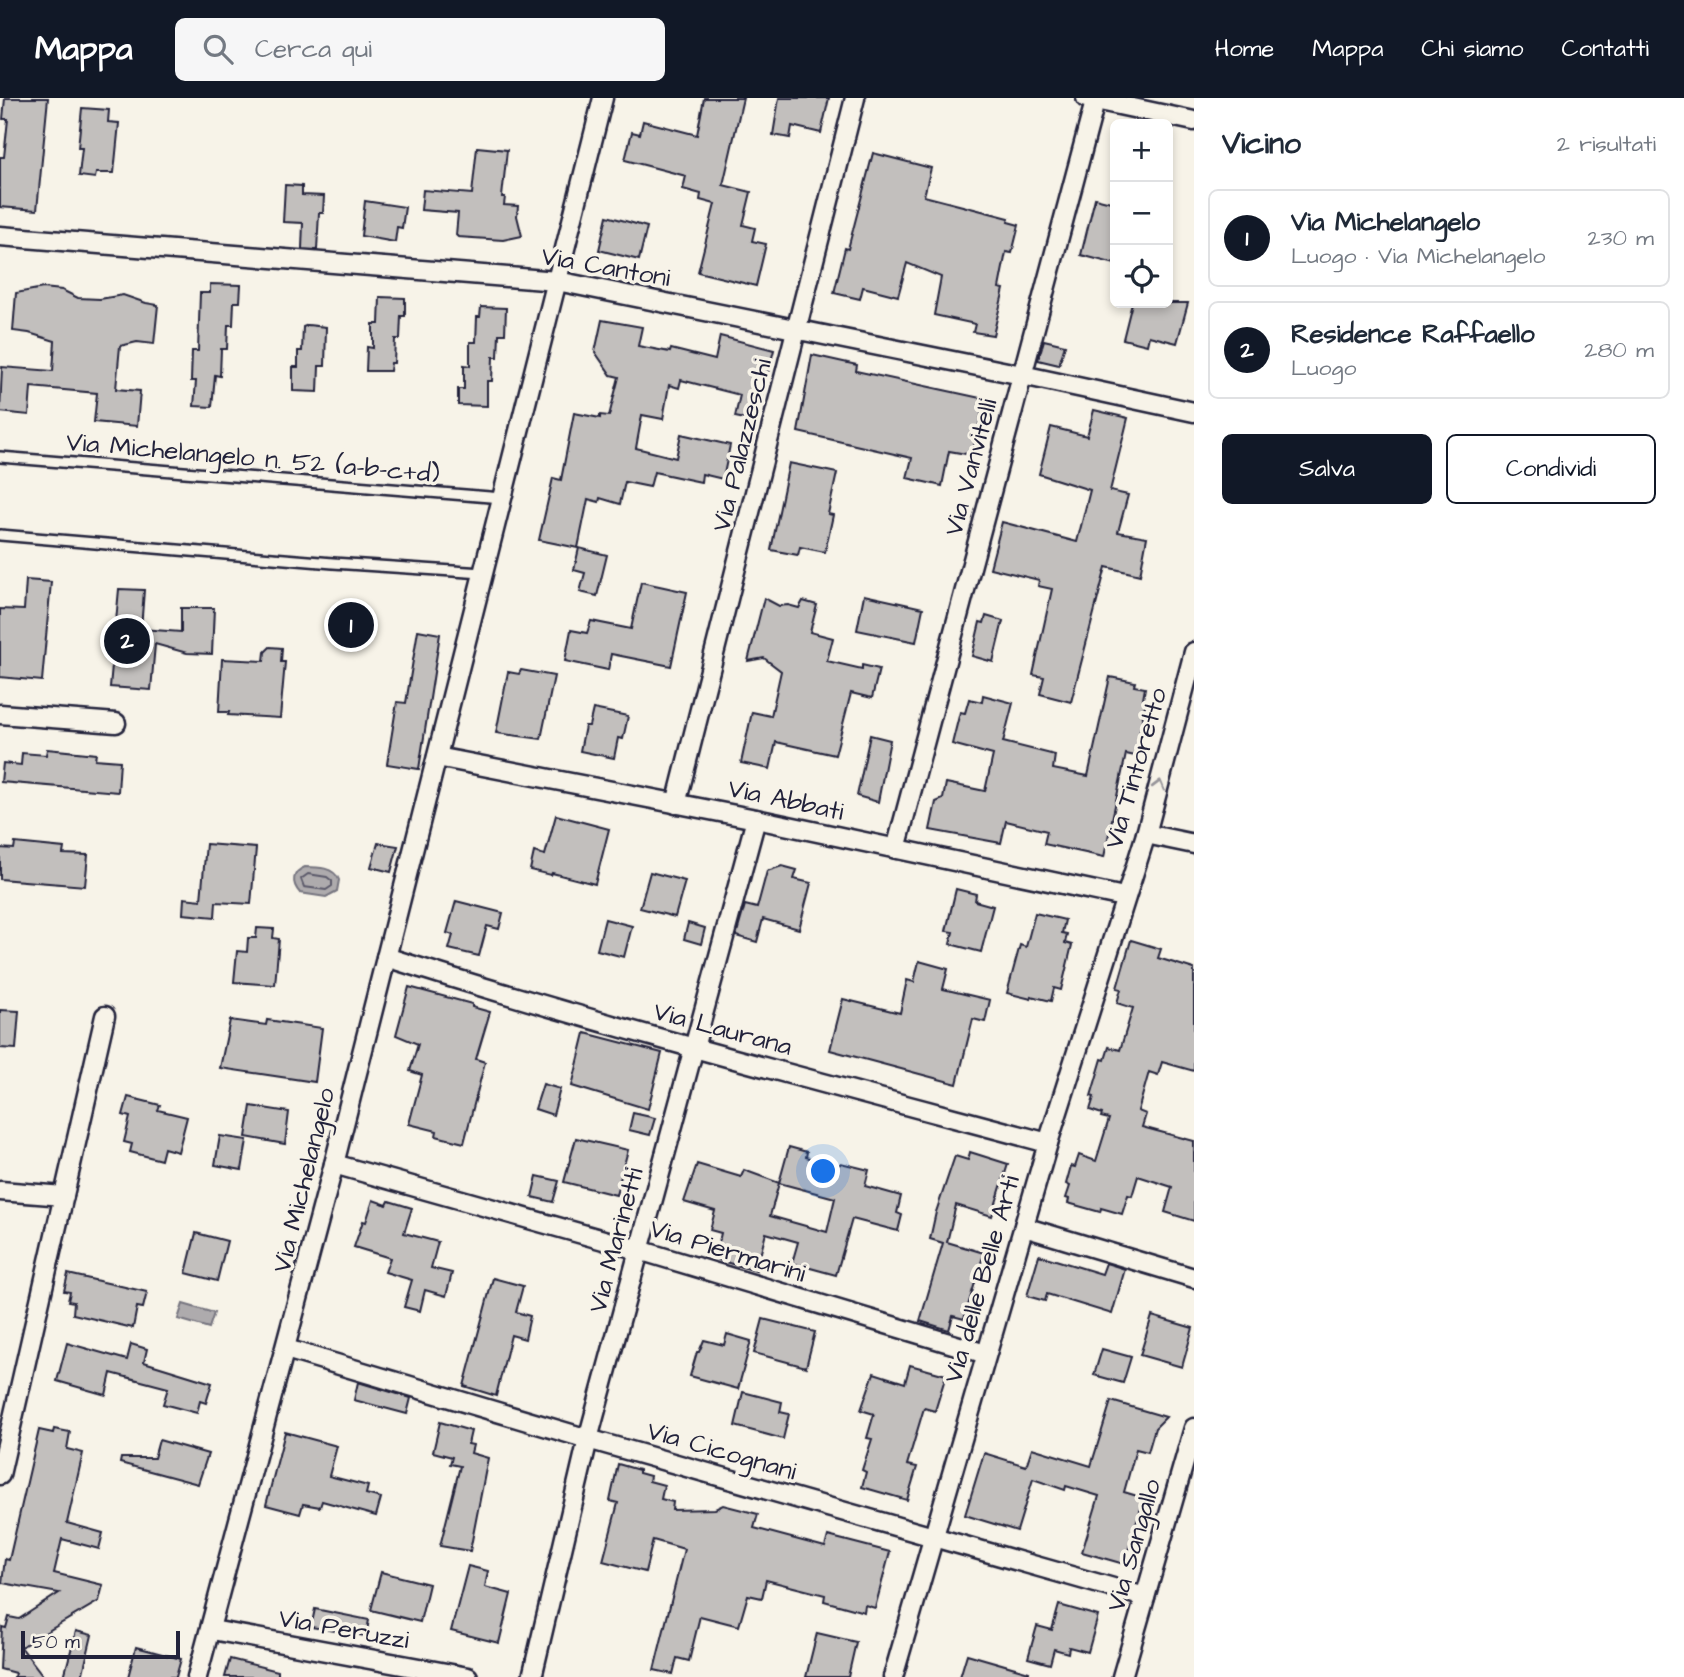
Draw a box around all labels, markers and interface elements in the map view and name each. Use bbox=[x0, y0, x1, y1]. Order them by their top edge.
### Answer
search box bbox=[175, 18, 665, 81]
text: Mappa bbox=[35, 26, 133, 72]
icon: search bbox=[199, 30, 237, 68]
text: Cerca qui bbox=[255, 31, 372, 67]
text: Home bbox=[1215, 32, 1274, 66]
text: Mappa bbox=[1312, 32, 1383, 66]
text: Chi siamo bbox=[1421, 32, 1524, 66]
text: Contatti bbox=[1562, 32, 1649, 66]
map controls bbox=[1110, 119, 1173, 308]
button: + bbox=[1110, 119, 1173, 182]
text: Vicino bbox=[1222, 123, 1301, 165]
text: 2 risultati bbox=[1557, 128, 1656, 160]
button: − bbox=[1110, 182, 1173, 245]
text: Via Michelangelo bbox=[1291, 204, 1480, 240]
text: 1 bbox=[1246, 222, 1248, 254]
text: 230 m bbox=[1588, 222, 1654, 254]
street label: Via Cantoni bbox=[538, 238, 673, 296]
text: Luogo · Via Michelangelo bbox=[1291, 240, 1545, 272]
button: locate bbox=[1110, 245, 1173, 308]
text: Residence Raffaello bbox=[1291, 316, 1535, 352]
text: 2 bbox=[1240, 334, 1254, 366]
text: 280 m bbox=[1584, 334, 1654, 366]
text: Luogo bbox=[1291, 352, 1356, 384]
street label: Via Palazzeschi bbox=[703, 355, 781, 536]
street label: Via Vanvitelli bbox=[935, 395, 1007, 540]
street label: Via Michelangelo n. 52 (a-b-c+d) bbox=[65, 424, 441, 494]
button: Salva bbox=[1222, 434, 1432, 504]
button: Condividi bbox=[1446, 434, 1656, 504]
pin: 1 bbox=[328, 599, 374, 651]
pin: 2 bbox=[104, 615, 150, 667]
street label: Via Tintoretto bbox=[1096, 683, 1176, 853]
street label: Via Abbati bbox=[725, 770, 847, 830]
one-way arrow bbox=[1151, 780, 1165, 792]
street label: Via Laurana bbox=[649, 993, 796, 1065]
street label: Via Michelangelo bbox=[264, 1084, 346, 1277]
your location bbox=[806, 1154, 840, 1188]
street label: Via Marinetti bbox=[579, 1164, 653, 1317]
street label: Via delle Belle Arti bbox=[935, 1171, 1029, 1387]
street label: Via Piermarini bbox=[645, 1210, 810, 1292]
street label: Via Cicognani bbox=[642, 1412, 801, 1491]
street label: Via Sangallo bbox=[1098, 1474, 1172, 1616]
street label: Via Peruzzi bbox=[276, 1600, 412, 1658]
scale bar bbox=[21, 1628, 180, 1660]
text: 50 m bbox=[32, 1629, 80, 1656]

